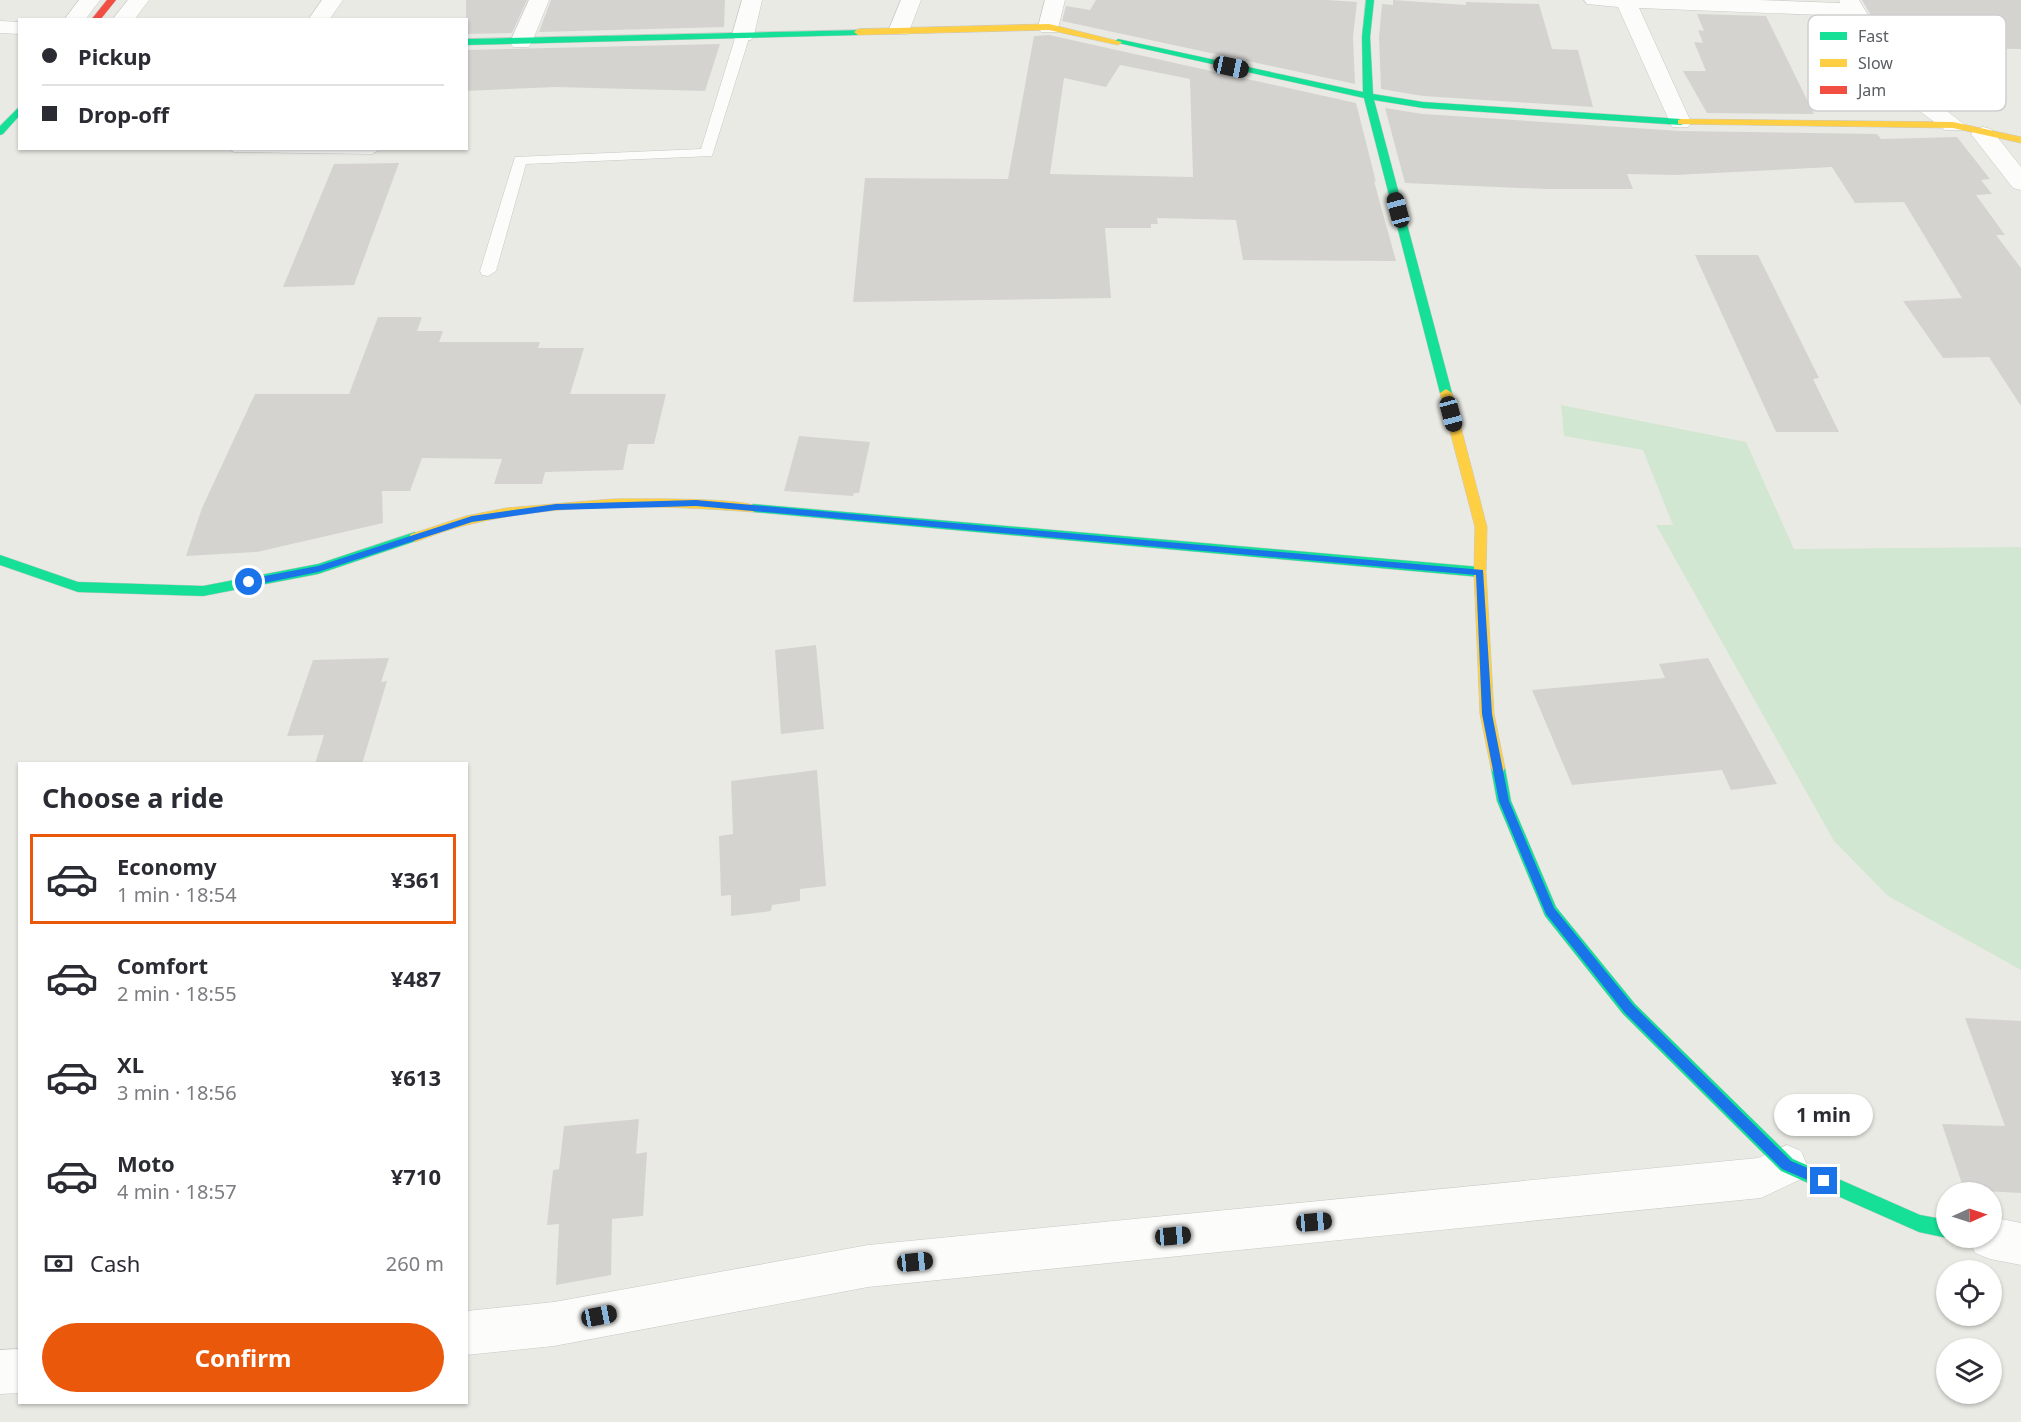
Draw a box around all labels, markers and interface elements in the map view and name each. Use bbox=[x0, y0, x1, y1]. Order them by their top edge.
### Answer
legend bbox=[1808, 15, 2006, 111]
text: Fast bbox=[1858, 25, 1889, 47]
text: Pickup bbox=[78, 41, 151, 71]
text: Slow bbox=[1858, 52, 1893, 74]
car bbox=[1212, 54, 1250, 80]
text: Jam bbox=[1856, 79, 1886, 101]
text: Drop-off bbox=[78, 99, 169, 129]
car bbox=[1385, 190, 1411, 230]
car bbox=[1438, 394, 1464, 434]
route start bbox=[235, 568, 262, 595]
text: Choose a ride bbox=[42, 779, 224, 816]
text: Economy bbox=[117, 851, 216, 881]
icon: car bbox=[45, 852, 99, 906]
text: ¥361 bbox=[391, 864, 441, 894]
text: 1 min · 18:54 bbox=[117, 881, 237, 908]
text: Comfort bbox=[117, 950, 208, 980]
icon: car bbox=[45, 951, 99, 1005]
text: ¥487 bbox=[391, 963, 441, 993]
text: 2 min · 18:55 bbox=[117, 980, 237, 1007]
text: XL bbox=[117, 1049, 144, 1079]
icon: car bbox=[45, 1050, 99, 1104]
text: ¥613 bbox=[391, 1062, 441, 1092]
text: 3 min · 18:56 bbox=[117, 1079, 237, 1106]
callout: 1 min bbox=[1774, 1094, 1874, 1136]
text: 1 min bbox=[1796, 1101, 1851, 1128]
text: Moto bbox=[117, 1148, 175, 1178]
icon: car bbox=[45, 1149, 99, 1203]
text: ¥710 bbox=[391, 1161, 441, 1191]
route end bbox=[1810, 1167, 1837, 1194]
text: 4 min · 18:57 bbox=[117, 1178, 237, 1205]
north arrow bbox=[1936, 1182, 2002, 1248]
map controls bbox=[1936, 1182, 2002, 1404]
car bbox=[1295, 1211, 1333, 1233]
car bbox=[1154, 1225, 1192, 1247]
icon: cash bbox=[42, 1247, 75, 1280]
text: Cash bbox=[90, 1248, 140, 1278]
text: 260 m bbox=[386, 1250, 444, 1277]
car bbox=[896, 1251, 934, 1273]
button: locate bbox=[1936, 1260, 2002, 1326]
car bbox=[580, 1304, 618, 1328]
button: Confirm bbox=[42, 1323, 444, 1392]
button: layers bbox=[1936, 1338, 2002, 1404]

